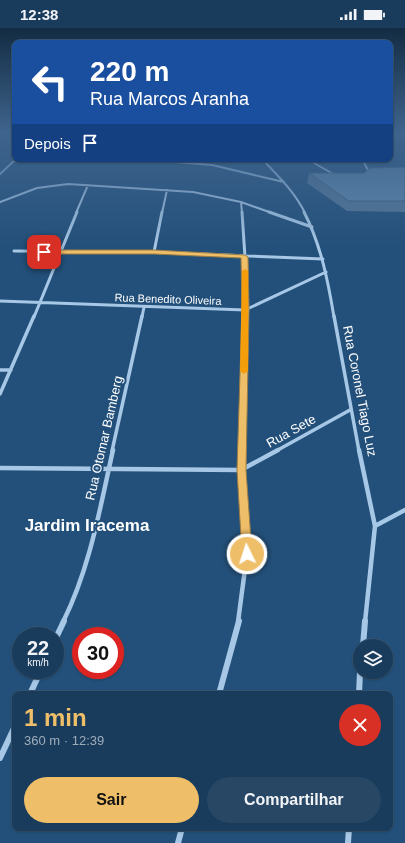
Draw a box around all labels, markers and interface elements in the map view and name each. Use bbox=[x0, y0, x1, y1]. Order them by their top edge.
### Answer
text: 12:38 bbox=[20, 6, 58, 23]
icon: left bbox=[24, 56, 76, 108]
text: 220 m bbox=[90, 56, 169, 87]
text: Rua Marcos Aranha bbox=[90, 89, 249, 109]
icon: arrive bbox=[79, 132, 101, 154]
text: Depois bbox=[24, 135, 71, 152]
pin bbox=[27, 235, 61, 269]
icon: arrive bbox=[33, 241, 55, 263]
street label: Rua Benedito Oliveira bbox=[114, 291, 223, 307]
street label: Rua Coronel Tiago Luz bbox=[340, 324, 380, 458]
street label: Rua Otomar Bamberg bbox=[82, 374, 126, 502]
street label: Rua Sete bbox=[264, 411, 318, 451]
district label: Jardim Iracema bbox=[25, 516, 150, 535]
position arrow bbox=[226, 533, 268, 575]
speed limit sign: 30 bbox=[72, 627, 124, 679]
text: 22 bbox=[27, 637, 49, 659]
map controls bbox=[353, 639, 393, 679]
button: layers bbox=[353, 639, 393, 679]
text: km/h bbox=[27, 657, 49, 668]
text: 1 min bbox=[24, 704, 87, 731]
button: close bbox=[339, 704, 381, 746]
text: 360 m · 12:39 bbox=[24, 733, 104, 748]
button: Sair bbox=[24, 777, 199, 823]
button: Compartilhar bbox=[207, 777, 381, 823]

